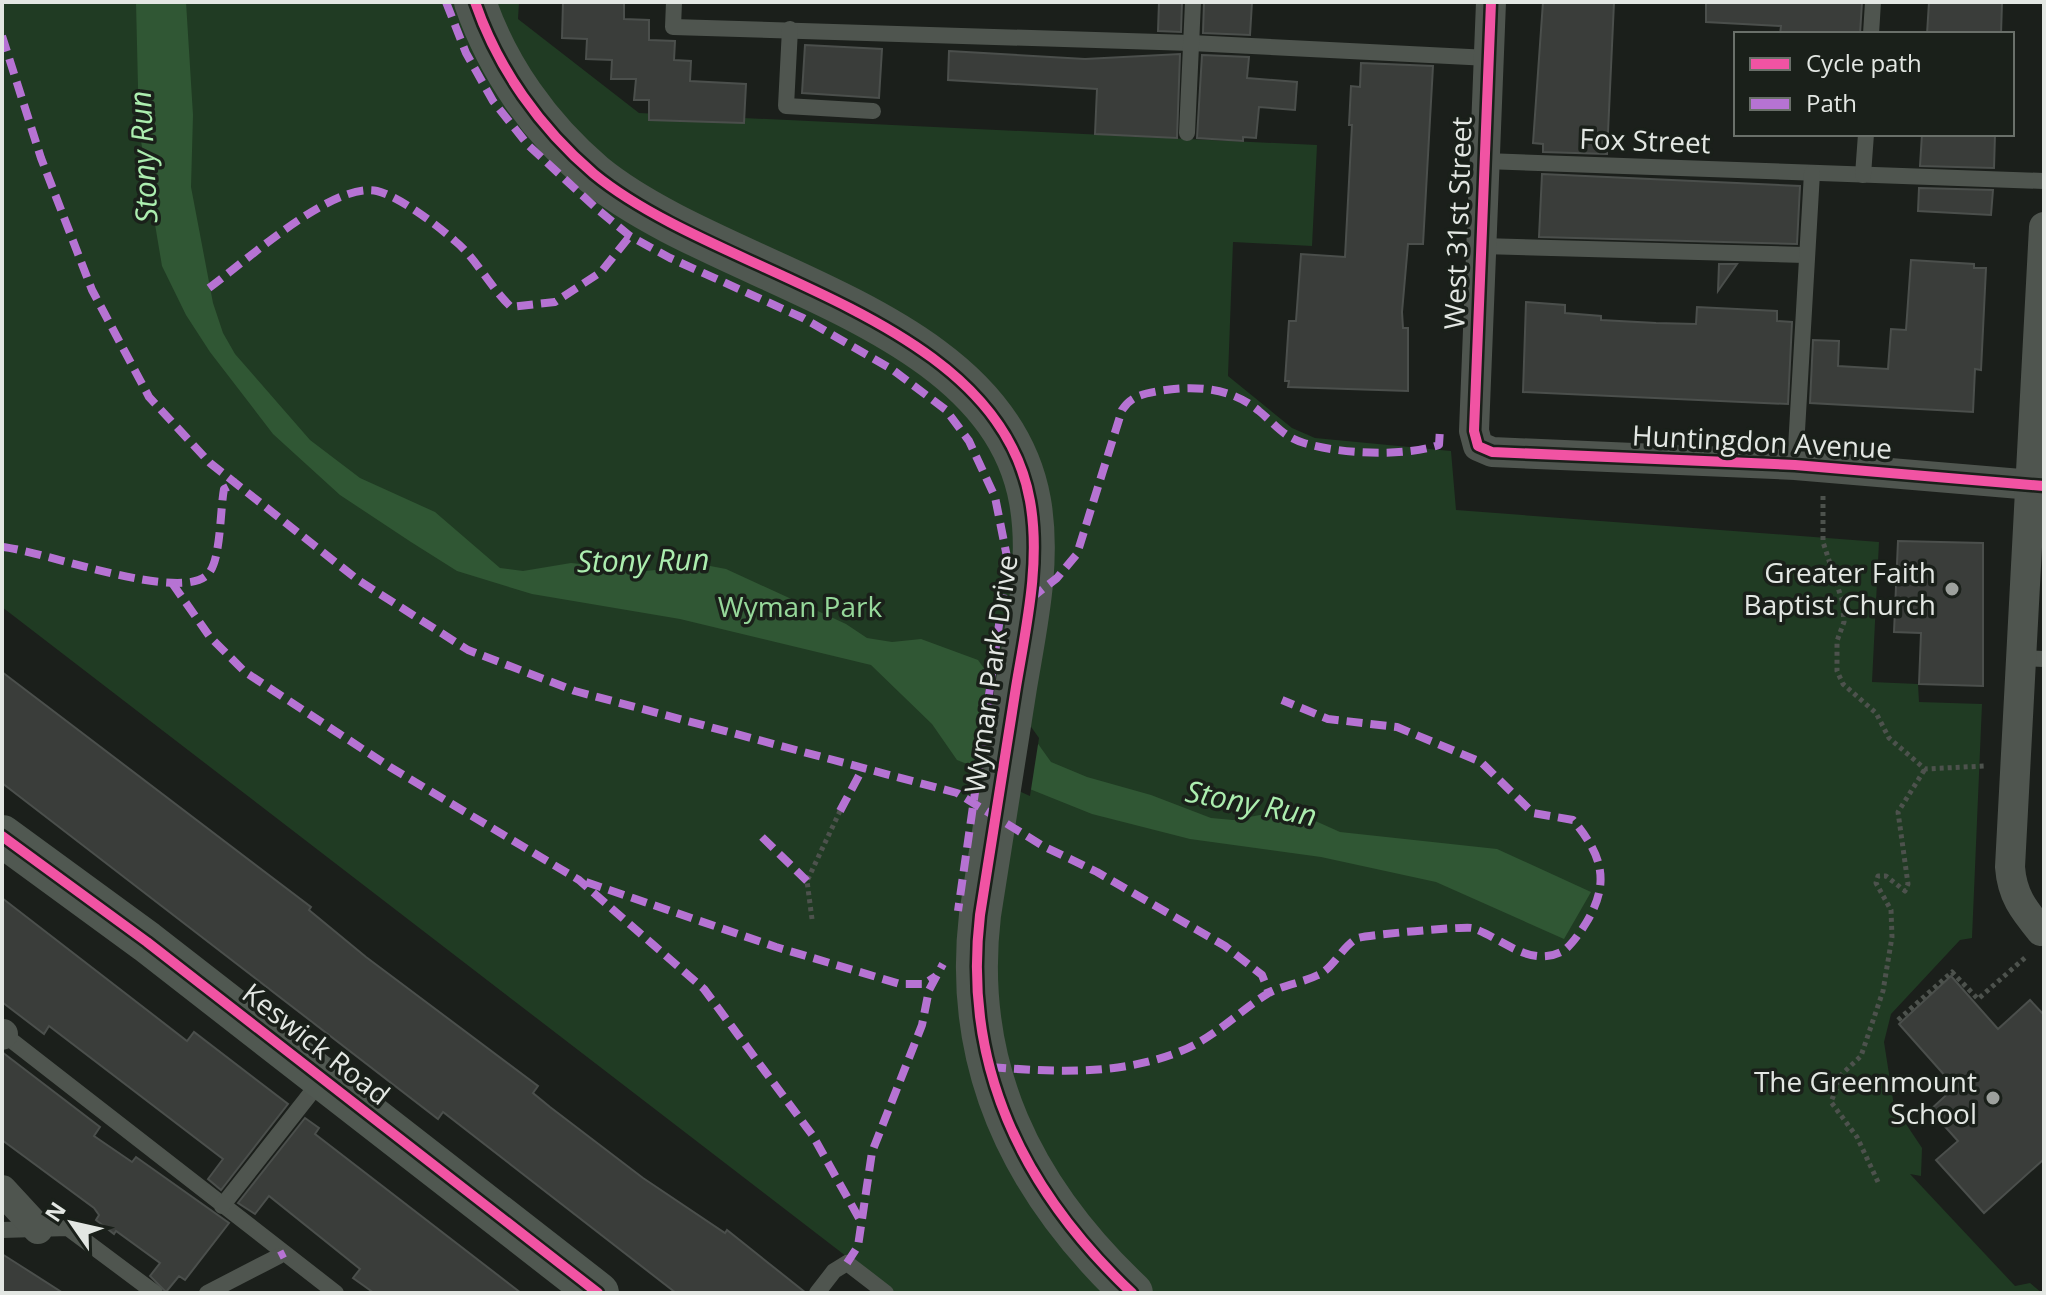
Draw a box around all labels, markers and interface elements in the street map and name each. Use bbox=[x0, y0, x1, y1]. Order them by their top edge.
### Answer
legend bbox=[1734, 32, 2014, 136]
text: Cycle path bbox=[1806, 46, 1922, 79]
text: Path bbox=[1806, 86, 1857, 119]
water label: Stony Run bbox=[119, 90, 166, 224]
street label: West 31st Street bbox=[1434, 116, 1480, 330]
street label: Fox Street bbox=[1579, 119, 1711, 161]
street label: Huntingdon Avenue bbox=[1631, 415, 1893, 467]
water label: Stony Run bbox=[576, 538, 710, 581]
street label: Wyman Park Drive bbox=[954, 552, 1026, 795]
place label: Greater Faith Baptist Church bbox=[1744, 553, 1936, 623]
marker: Greater Faith Baptist Church bbox=[1943, 580, 1961, 598]
park label: Wyman Park bbox=[718, 587, 882, 625]
water label: Stony Run bbox=[1182, 770, 1320, 835]
street label: Keswick Road bbox=[235, 974, 398, 1113]
place label: The Greenmount School bbox=[1754, 1062, 1977, 1132]
marker: The Greenmount School bbox=[1984, 1089, 2002, 1107]
north arrow bbox=[32, 1183, 112, 1263]
text: N bbox=[37, 1195, 72, 1227]

